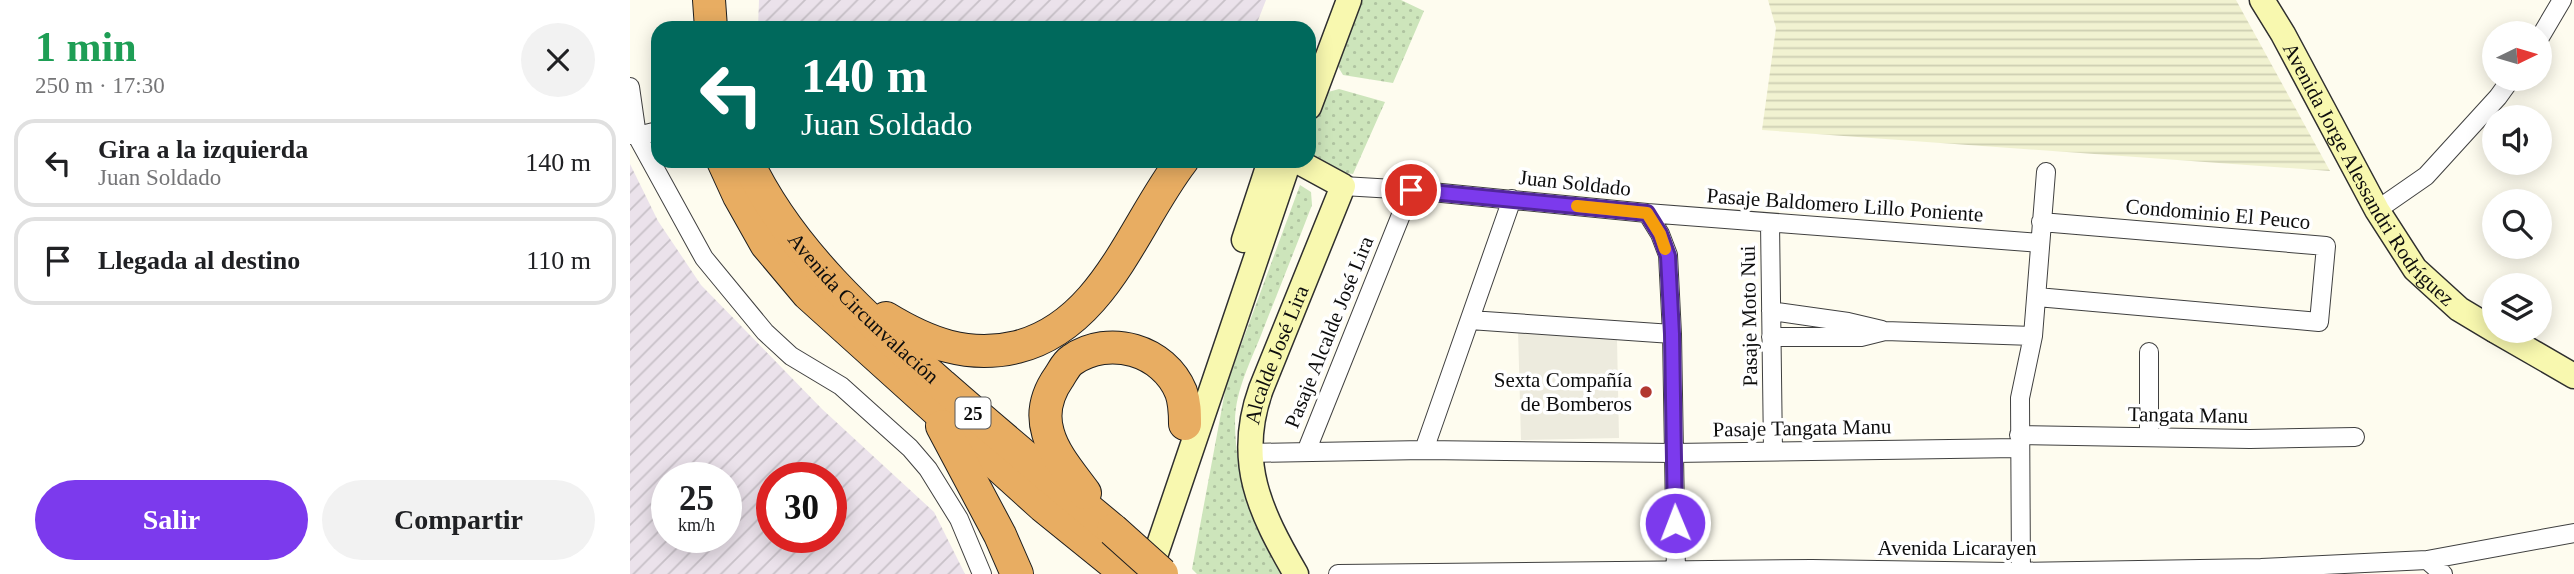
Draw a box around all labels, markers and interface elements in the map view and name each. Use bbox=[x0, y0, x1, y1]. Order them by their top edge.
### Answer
north arrow bbox=[2482, 21, 2552, 91]
map controls bbox=[2482, 21, 2552, 343]
button: close bbox=[521, 23, 595, 97]
text: 1 min bbox=[35, 24, 137, 70]
street label: Avenida Jorge Alessandri Rodríguez bbox=[2278, 39, 2459, 311]
text: 140 m bbox=[801, 48, 928, 103]
icon: left bbox=[686, 49, 777, 140]
text: 250 m · 17:30 bbox=[35, 73, 165, 98]
button: sound bbox=[2482, 105, 2552, 175]
text: Juan Soldado bbox=[801, 106, 973, 142]
text: Gira a la izquierda bbox=[98, 135, 308, 164]
icon: left bbox=[39, 144, 77, 182]
text: 140 m bbox=[525, 148, 591, 177]
pin bbox=[1381, 160, 1441, 220]
text: Juan Soldado bbox=[98, 165, 221, 190]
street label: Juan Soldado bbox=[1518, 165, 1632, 201]
icon: arrive bbox=[1392, 171, 1430, 209]
street label: Pasaje Baldomero Lillo Poniente bbox=[1706, 183, 1984, 227]
button: search bbox=[2482, 189, 2552, 259]
street label: Condominio El Peuco bbox=[2125, 194, 2311, 234]
street label: Avenida Circunvalación bbox=[783, 228, 944, 389]
street label: Pasaje Alcalde José Lira bbox=[1280, 232, 1379, 431]
icon: arrive bbox=[39, 242, 77, 280]
street label: Pasaje Moto Nui bbox=[1736, 245, 1762, 387]
text: Llegada al destino bbox=[98, 246, 300, 275]
text: 110 m bbox=[526, 246, 591, 275]
button: layers bbox=[2482, 273, 2552, 343]
street label: Alcalde José Lira bbox=[1240, 281, 1314, 427]
place label: Sexta Compañía de Bomberos bbox=[1494, 368, 1633, 416]
marker: Sexta Compañía de Bomberos bbox=[1638, 384, 1654, 400]
road number: 25 bbox=[956, 398, 990, 428]
street label: Tangata Manu bbox=[2128, 402, 2249, 428]
street label: Pasaje Tangata Manu bbox=[1712, 414, 1892, 442]
speed limit sign: 30 bbox=[756, 462, 847, 553]
text: 25 bbox=[679, 479, 714, 518]
button: Salir bbox=[35, 480, 308, 560]
button: Compartir bbox=[322, 480, 595, 560]
position arrow bbox=[1638, 486, 1712, 560]
text: km/h bbox=[678, 515, 715, 535]
street label: Avenida Licarayen bbox=[1878, 536, 2037, 560]

